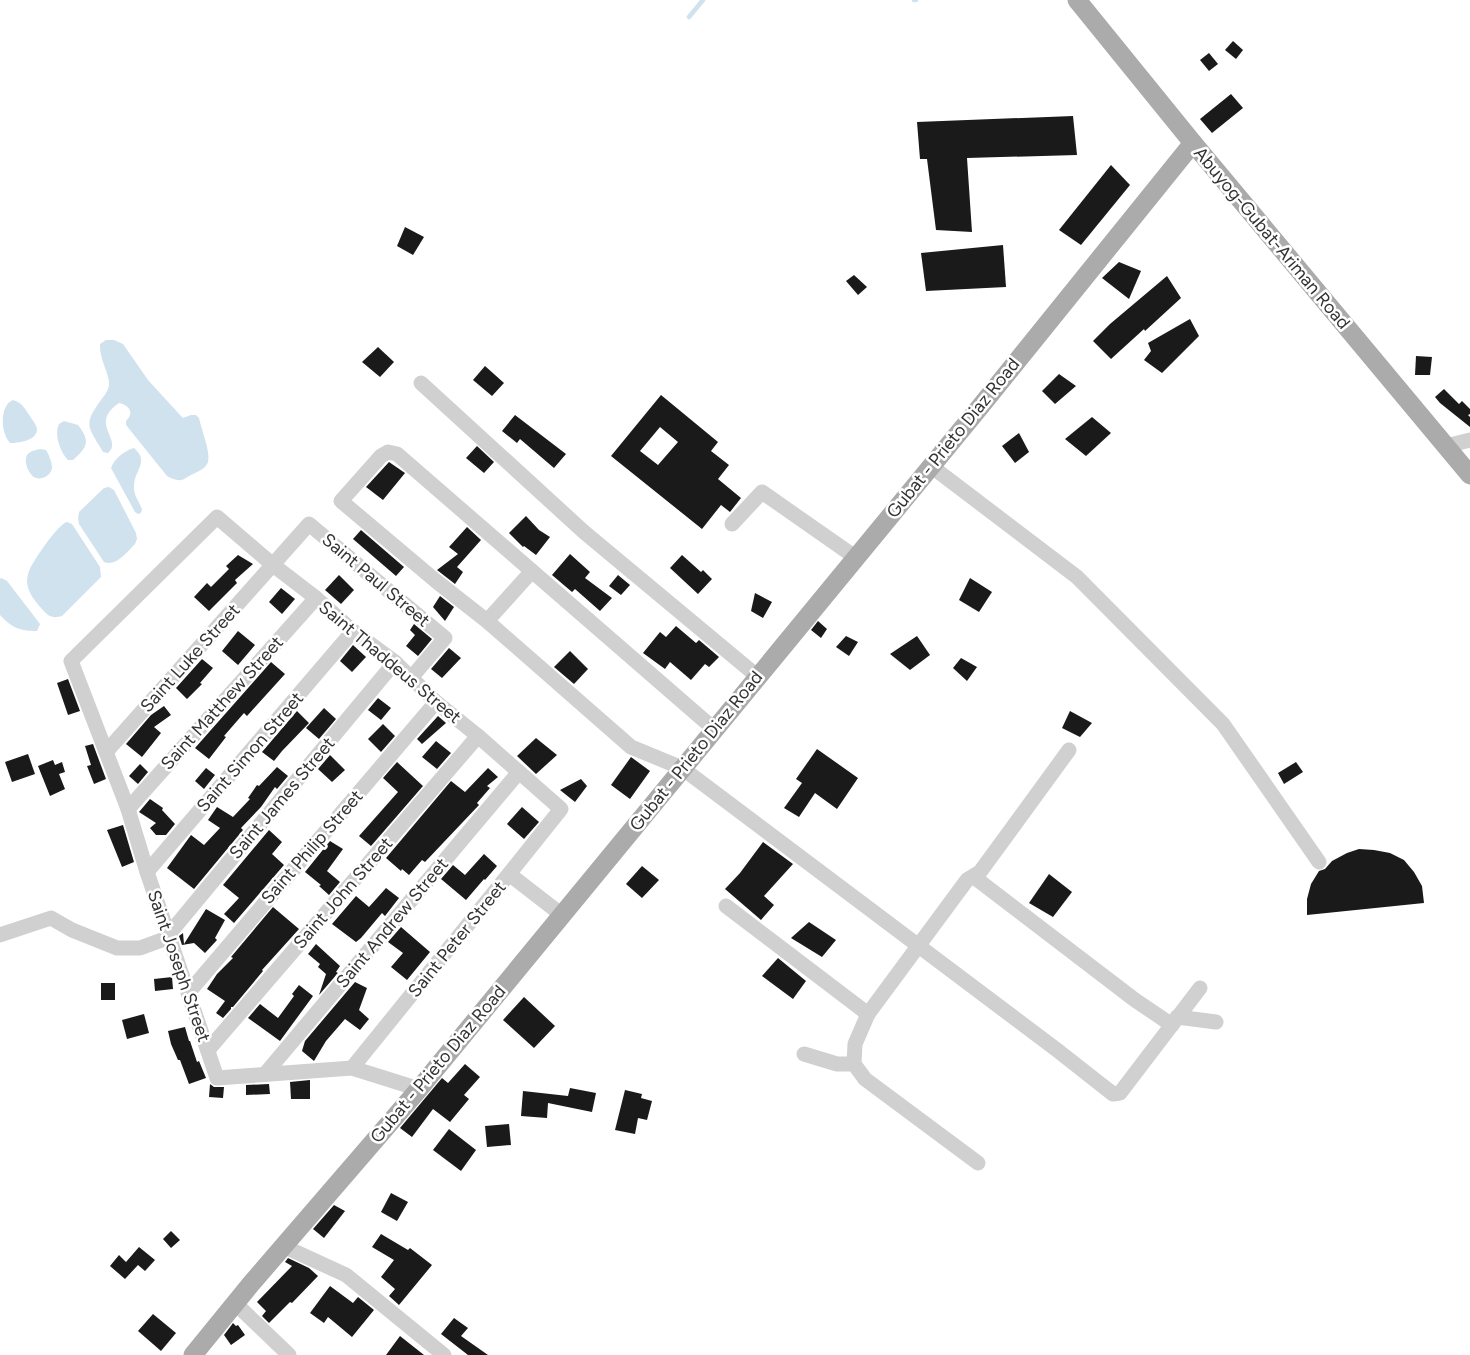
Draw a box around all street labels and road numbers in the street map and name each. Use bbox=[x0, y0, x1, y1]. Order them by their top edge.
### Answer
street label: Abuyog-Gubat-Ariman Road bbox=[1189, 142, 1355, 334]
street label: Gubat - Prieto Diaz Road bbox=[882, 354, 1024, 522]
street label: Saint Paul Street bbox=[318, 529, 435, 632]
street label: Saint Thaddeus Street bbox=[314, 596, 466, 728]
street label: Saint Luke Street bbox=[136, 599, 245, 717]
street label: Saint Matthew Street bbox=[156, 631, 288, 774]
street label: Gubat - Prieto Diaz Road bbox=[625, 667, 767, 835]
street label: Saint Simon Street bbox=[192, 687, 308, 816]
street label: Saint James Street bbox=[225, 732, 340, 863]
street label: Saint Philip Street bbox=[256, 785, 368, 909]
street label: Saint John Street bbox=[289, 833, 397, 953]
street label: Saint Andrew Street bbox=[331, 853, 453, 993]
street label: Saint Peter Street bbox=[403, 876, 511, 1002]
street label: Saint Joseph Street bbox=[143, 887, 215, 1045]
street label: Gubat - Prieto Diaz Road bbox=[366, 981, 510, 1147]

